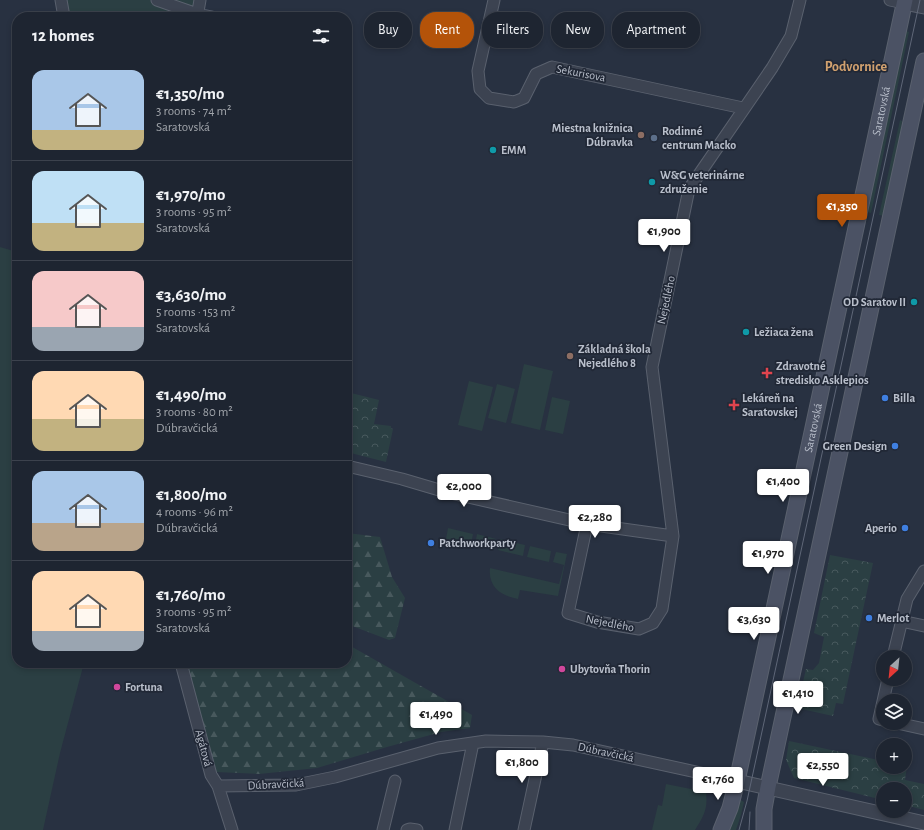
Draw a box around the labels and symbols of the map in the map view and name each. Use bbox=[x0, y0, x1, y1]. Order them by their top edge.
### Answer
district label: Podvornice bbox=[825, 60, 888, 74]
street label: Sekurisova bbox=[555, 62, 607, 84]
street label: Saratovská bbox=[870, 85, 892, 137]
place label: Miestna knižnica Dúbravka bbox=[552, 122, 633, 148]
place label: Rodinné centrum Macko bbox=[662, 125, 736, 151]
marker: Miestna knižnica Dúbravka bbox=[636, 130, 646, 140]
marker: Rodinné centrum Macko bbox=[649, 133, 659, 143]
place label: EMM bbox=[501, 144, 526, 156]
marker: EMM bbox=[488, 145, 498, 155]
place label: W&G veterinárne združenie bbox=[660, 169, 745, 195]
marker: W&G veterinárne združenie bbox=[647, 177, 657, 187]
pin: €1,350 bbox=[809, 194, 875, 228]
pin: €1,900 bbox=[631, 219, 697, 253]
street label: Nejedlého bbox=[655, 275, 678, 325]
place label: OD Saratov II bbox=[843, 296, 906, 308]
marker: OD Saratov II bbox=[909, 297, 919, 307]
place label: Ležiaca žena bbox=[754, 326, 814, 338]
marker: Ležiaca žena bbox=[741, 327, 751, 337]
place label: Základná škola Nejedlého 8 bbox=[578, 343, 651, 370]
marker: Základná škola Nejedlého 8 bbox=[565, 351, 575, 361]
place label: Zdravotné stredisko Asklepios bbox=[776, 360, 869, 386]
marker: Zdravotné stredisko Asklepios bbox=[761, 367, 773, 379]
place label: Lekáreň na Saratovskej bbox=[742, 392, 798, 419]
place label: Billa bbox=[893, 392, 915, 404]
marker: Billa bbox=[880, 393, 890, 403]
marker: Lekáreň na Saratovskej bbox=[729, 400, 739, 410]
street label: Saratovská bbox=[802, 402, 824, 453]
place label: Green Design bbox=[823, 440, 887, 452]
marker: Green Design bbox=[890, 441, 900, 451]
pin: €1,400 bbox=[750, 469, 816, 503]
pin: €2,000 bbox=[431, 474, 497, 508]
pin: €2,280 bbox=[562, 505, 628, 539]
place label: Aperio bbox=[865, 522, 897, 534]
marker: Aperio bbox=[900, 523, 910, 533]
place label: Patchworkparty bbox=[439, 537, 516, 550]
marker: Patchworkparty bbox=[426, 538, 436, 548]
pin: €1,970 bbox=[735, 541, 801, 575]
pin: €3,630 bbox=[721, 607, 787, 641]
street label: Nejedlého bbox=[585, 612, 635, 635]
place label: Merlot bbox=[877, 612, 909, 624]
marker: Merlot bbox=[864, 613, 874, 623]
north arrow bbox=[876, 650, 912, 686]
place label: Ubytovňa Thorin bbox=[570, 663, 650, 676]
marker: Ubytovňa Thorin bbox=[557, 664, 567, 674]
place label: Fortuna bbox=[125, 681, 163, 693]
pin: €1,410 bbox=[765, 681, 831, 715]
marker: Fortuna bbox=[112, 682, 122, 692]
pin: €1,490 bbox=[403, 702, 469, 736]
street label: Agátová bbox=[193, 728, 215, 768]
street label: Dúbravčická bbox=[577, 740, 636, 764]
pin: €1,800 bbox=[489, 750, 555, 784]
pin: €2,550 bbox=[790, 753, 856, 787]
pin: €1,760 bbox=[685, 767, 751, 801]
street label: Dúbravčická bbox=[247, 776, 305, 791]

